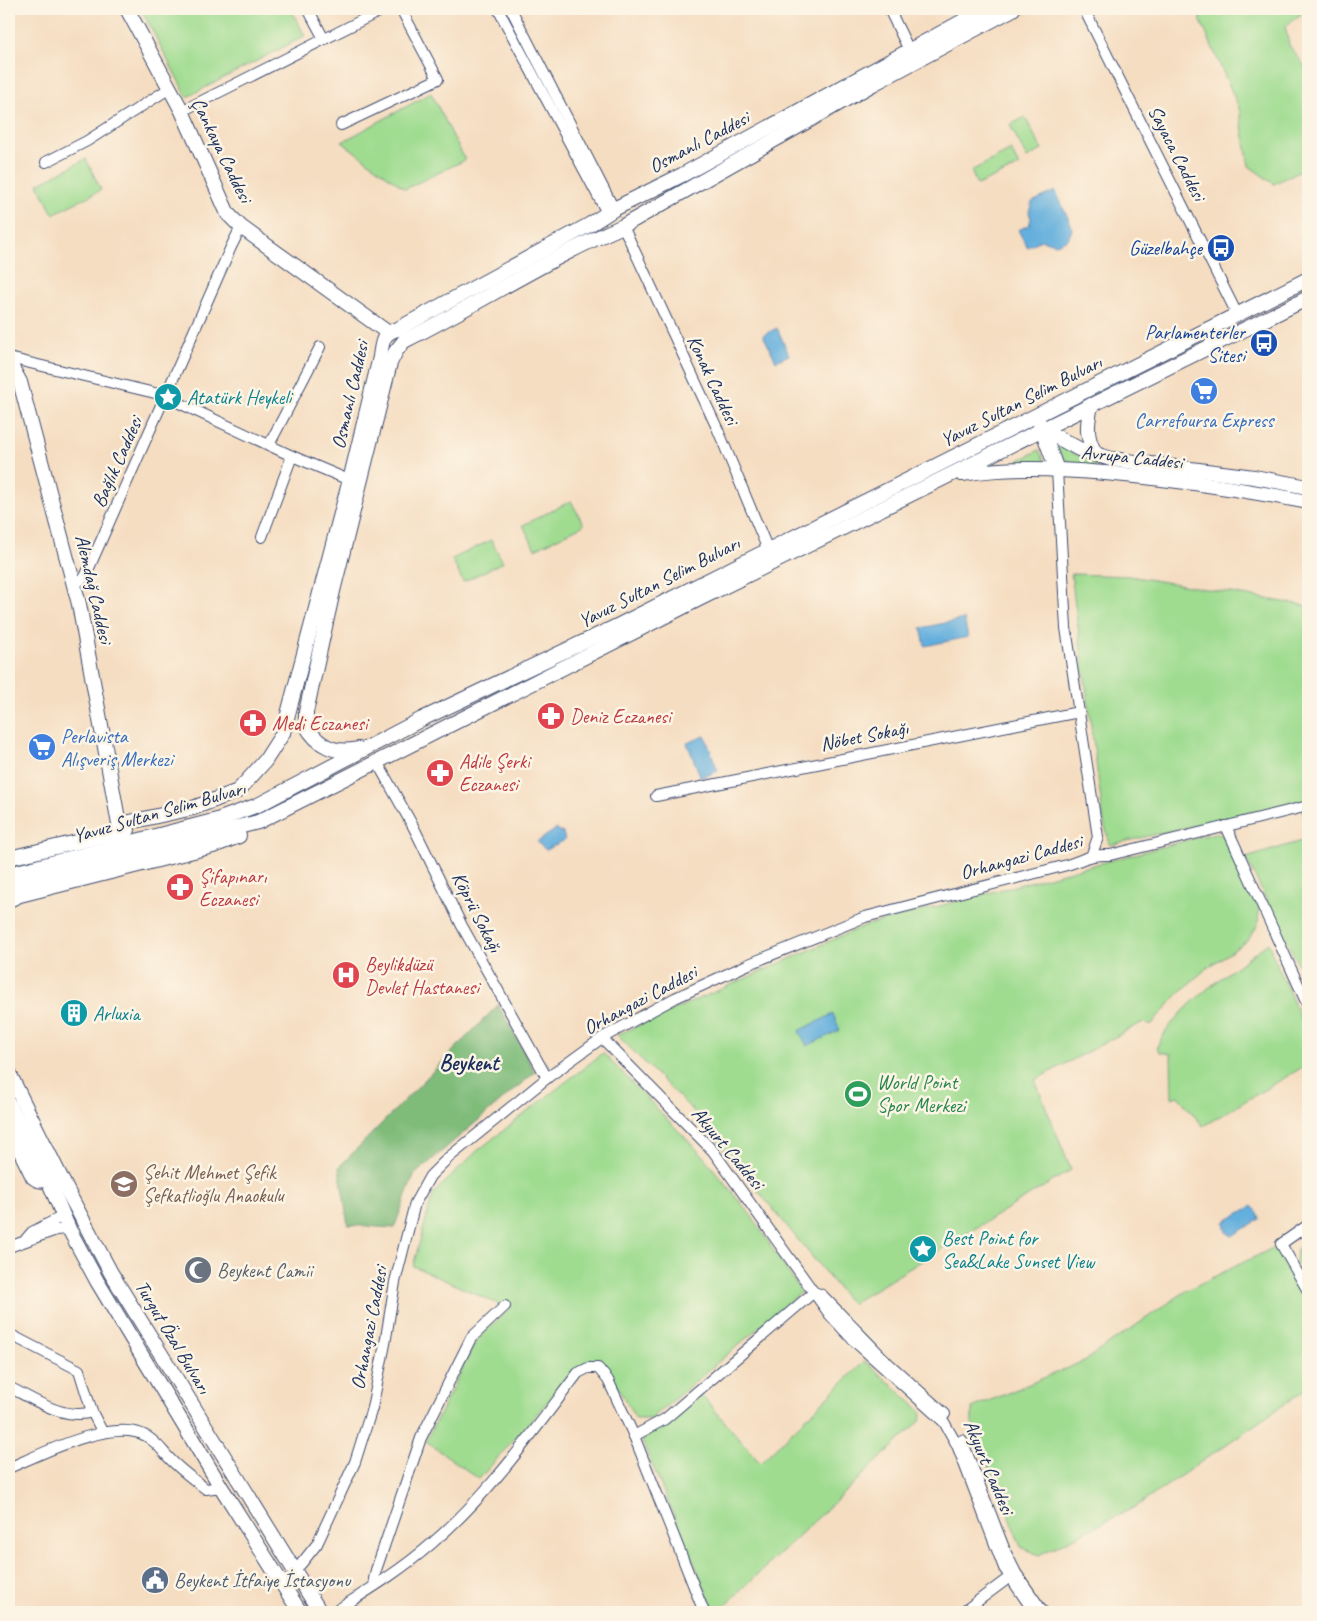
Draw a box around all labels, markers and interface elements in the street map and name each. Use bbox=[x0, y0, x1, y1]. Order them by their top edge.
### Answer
street label: Çankaya Caddesi bbox=[186, 93, 259, 209]
street label: Sayaca Caddesi bbox=[1142, 101, 1213, 207]
street label: Osmanlı Caddesi bbox=[645, 104, 755, 179]
bus stop icon: Güzelbahçe bbox=[1206, 233, 1236, 263]
place label: Güzelbahçe bbox=[1129, 236, 1203, 261]
place label: Parlamenterler Sitesi bbox=[1145, 320, 1247, 368]
bus stop icon: Parlamenterler Sitesi bbox=[1249, 328, 1279, 358]
street label: Konak Caddesi bbox=[681, 331, 746, 431]
street label: Osmanlı Caddesi bbox=[325, 336, 375, 451]
street label: Yavuz Sultan Selim Bulvarı bbox=[936, 349, 1107, 453]
supermarket icon: Carrefoursa Express bbox=[1189, 376, 1219, 406]
place icon: Atatürk Heykeli bbox=[153, 382, 183, 412]
place label: Atatürk Heykeli bbox=[187, 385, 294, 410]
place label: Carrefoursa Express bbox=[1135, 408, 1275, 433]
street label: Bağlık Caddesi bbox=[86, 411, 149, 511]
street label: Avrupa Caddesi bbox=[1080, 439, 1186, 475]
street label: Yavuz Sultan Selim Bulvarı bbox=[574, 530, 745, 634]
street label: Alemdağ Caddesi bbox=[69, 532, 119, 648]
pharmacy icon: Deniz Eczanesi bbox=[536, 701, 566, 731]
place label: Deniz Eczanesi bbox=[570, 704, 673, 729]
pharmacy icon: Medi Eczanesi bbox=[238, 708, 268, 738]
place label: Medi Eczanesi bbox=[272, 711, 370, 736]
street label: Nöbet Sokağı bbox=[818, 715, 911, 757]
place label: Perlavista Alışveriş Merkezi bbox=[61, 724, 175, 772]
supermarket icon: Perlavista Alışveriş Merkezi bbox=[27, 732, 57, 762]
place label: Adile Şerki Eczanesi bbox=[459, 749, 532, 797]
pharmacy icon: Adile Şerki Eczanesi bbox=[425, 758, 455, 788]
street label: Yavuz Sultan Selim Bulvarı bbox=[70, 775, 249, 849]
street label: Orhangazi Caddesi bbox=[957, 828, 1087, 885]
place label: Şifapınarı Eczanesi bbox=[199, 864, 268, 912]
street label: Köprü Sokağı bbox=[446, 868, 508, 957]
pharmacy icon: Şifapınarı Eczanesi bbox=[165, 872, 195, 902]
place label: Beylikdüzü Devlet Hastanesi bbox=[365, 952, 481, 1000]
street label: Orhangazi Caddesi bbox=[579, 959, 703, 1040]
hospital icon: Beylikdüzü Devlet Hastanesi bbox=[331, 960, 361, 990]
building icon: Arluxia bbox=[59, 998, 89, 1028]
place label: Arluxia bbox=[93, 1001, 141, 1026]
district label: Beykent bbox=[439, 1049, 501, 1077]
place label: World Point Spor Merkezi bbox=[877, 1070, 968, 1118]
sports icon: World Point Spor Merkezi bbox=[843, 1079, 873, 1109]
street label: Akyurt Caddesi bbox=[686, 1101, 771, 1196]
place label: Şehit Mehmet Şefik Şefkatlioğlu Anaokulu bbox=[143, 1160, 285, 1208]
school or university icon: Şehit Mehmet Şefik Şefkatlioğlu Anaokulu bbox=[109, 1169, 139, 1199]
place label: Best Point for Sea&Lake Sunset View bbox=[942, 1226, 1096, 1274]
place icon: Best Point for Sea&Lake Sunset View bbox=[908, 1234, 938, 1264]
mosque icon: Beykent Camii bbox=[183, 1255, 213, 1285]
place label: Beykent Camii bbox=[217, 1258, 315, 1283]
street label: Orhangazi Caddesi bbox=[345, 1262, 394, 1392]
street label: Turgut Özal Bulvarı bbox=[129, 1276, 217, 1399]
street label: Akyurt Caddesi bbox=[958, 1416, 1021, 1520]
public building icon: Beykent İtfaiye İstasyonu bbox=[140, 1565, 170, 1595]
place label: Beykent İtfaiye İstasyonu bbox=[174, 1568, 352, 1593]

